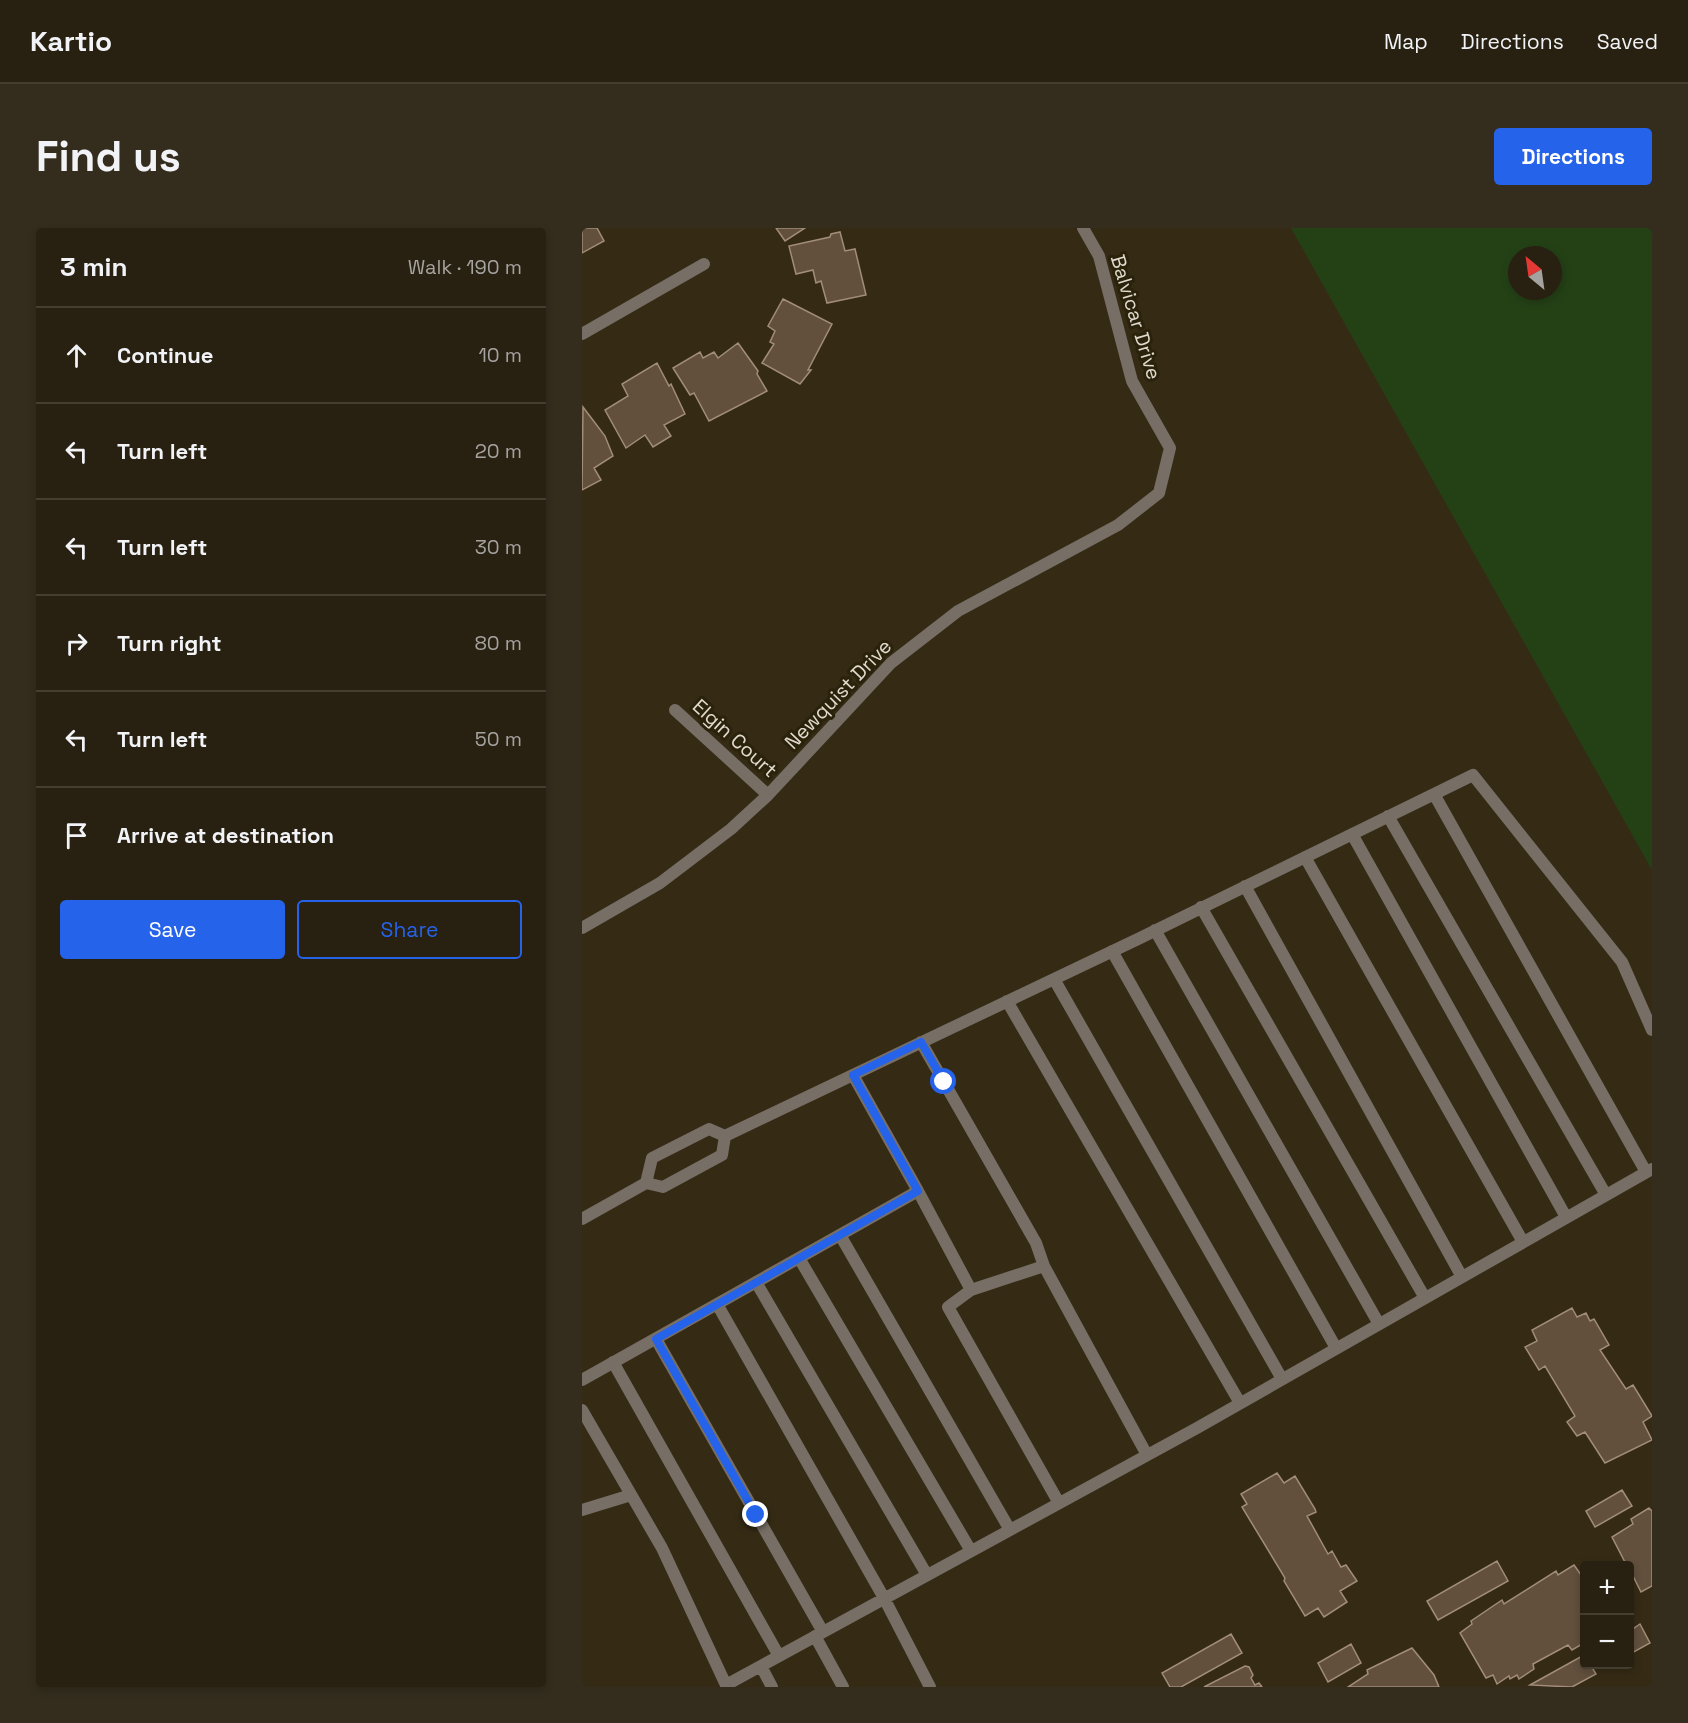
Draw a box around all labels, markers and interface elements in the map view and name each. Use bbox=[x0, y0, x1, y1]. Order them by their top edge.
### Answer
text: Kartio bbox=[30, 23, 112, 59]
text: Map bbox=[1384, 28, 1428, 55]
text: Directions bbox=[1461, 28, 1564, 55]
text: Saved bbox=[1597, 28, 1658, 55]
button: Directions bbox=[1494, 128, 1652, 185]
text: Find us bbox=[36, 130, 181, 183]
north arrow bbox=[1508, 246, 1562, 300]
text: 3 min bbox=[60, 250, 128, 284]
street label: Balvicar Drive bbox=[1105, 251, 1167, 383]
text: Walk · 190 m bbox=[408, 254, 522, 280]
icon: ahead bbox=[60, 339, 93, 372]
text: Continue bbox=[117, 341, 213, 369]
text: 10 m bbox=[478, 342, 522, 368]
icon: left bbox=[60, 435, 93, 468]
text: Turn left bbox=[117, 437, 207, 465]
text: 20 m bbox=[475, 438, 522, 464]
icon: left bbox=[60, 531, 93, 564]
text: Turn left bbox=[117, 533, 207, 561]
text: 30 m bbox=[475, 534, 522, 560]
icon: right bbox=[60, 627, 93, 660]
text: Turn right bbox=[117, 629, 222, 657]
text: 80 m bbox=[474, 630, 522, 656]
street label: Newquist Drive bbox=[779, 633, 897, 755]
street label: Elgin Court bbox=[687, 693, 783, 783]
icon: left bbox=[60, 723, 93, 756]
text: Turn left bbox=[117, 725, 207, 753]
text: 50 m bbox=[475, 726, 522, 752]
icon: arrive bbox=[60, 819, 93, 852]
text: Arrive at destination bbox=[117, 821, 334, 849]
button: Save bbox=[60, 900, 285, 959]
button: Share bbox=[297, 900, 522, 959]
route start bbox=[930, 1068, 956, 1094]
route end bbox=[742, 1501, 768, 1527]
map controls bbox=[1580, 1561, 1634, 1669]
button: + bbox=[1580, 1561, 1634, 1615]
button: − bbox=[1580, 1615, 1634, 1669]

